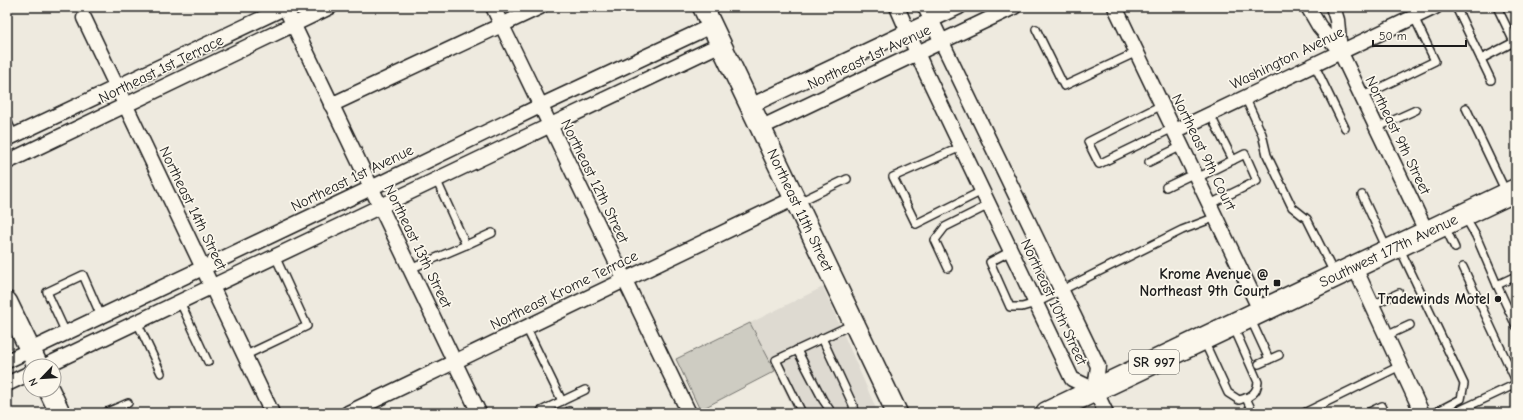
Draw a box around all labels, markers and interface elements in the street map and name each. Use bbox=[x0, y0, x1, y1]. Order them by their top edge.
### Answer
street label: Northeast 1st Avenue bbox=[804, 20, 934, 93]
street label: Washington Avenue bbox=[1227, 22, 1347, 93]
scale bar bbox=[1373, 22, 1466, 48]
text: 50 m bbox=[1379, 29, 1407, 43]
street label: Northeast 1st Terrace bbox=[96, 31, 227, 107]
street label: Northeast 9th Street bbox=[1361, 73, 1435, 198]
street label: Northeast 9th Court bbox=[1168, 91, 1240, 214]
street label: Northeast 12th Street bbox=[557, 116, 633, 247]
street label: Northeast 1st Avenue bbox=[288, 140, 417, 215]
street label: Northeast 14th Street bbox=[155, 143, 231, 273]
street label: Northeast 11th Street bbox=[763, 146, 837, 275]
street label: Northeast 13th Street bbox=[380, 181, 456, 311]
street label: Southwest 177th Avenue bbox=[1316, 210, 1461, 291]
street label: Northeast 10th Street bbox=[1017, 236, 1091, 368]
street label: Northeast Krome Terrace bbox=[487, 246, 641, 334]
place label: Krome Avenue @ Northeast 9th Court bbox=[1139, 265, 1270, 300]
marker: Krome Avenue @ Northeast 9th Court bbox=[1272, 278, 1282, 288]
place label: Tradewinds Motel bbox=[1378, 290, 1490, 308]
marker: Tradewinds Motel bbox=[1493, 294, 1503, 304]
road number: SR 997 bbox=[1129, 350, 1179, 374]
north arrow bbox=[22, 358, 62, 398]
text: N bbox=[26, 376, 41, 388]

